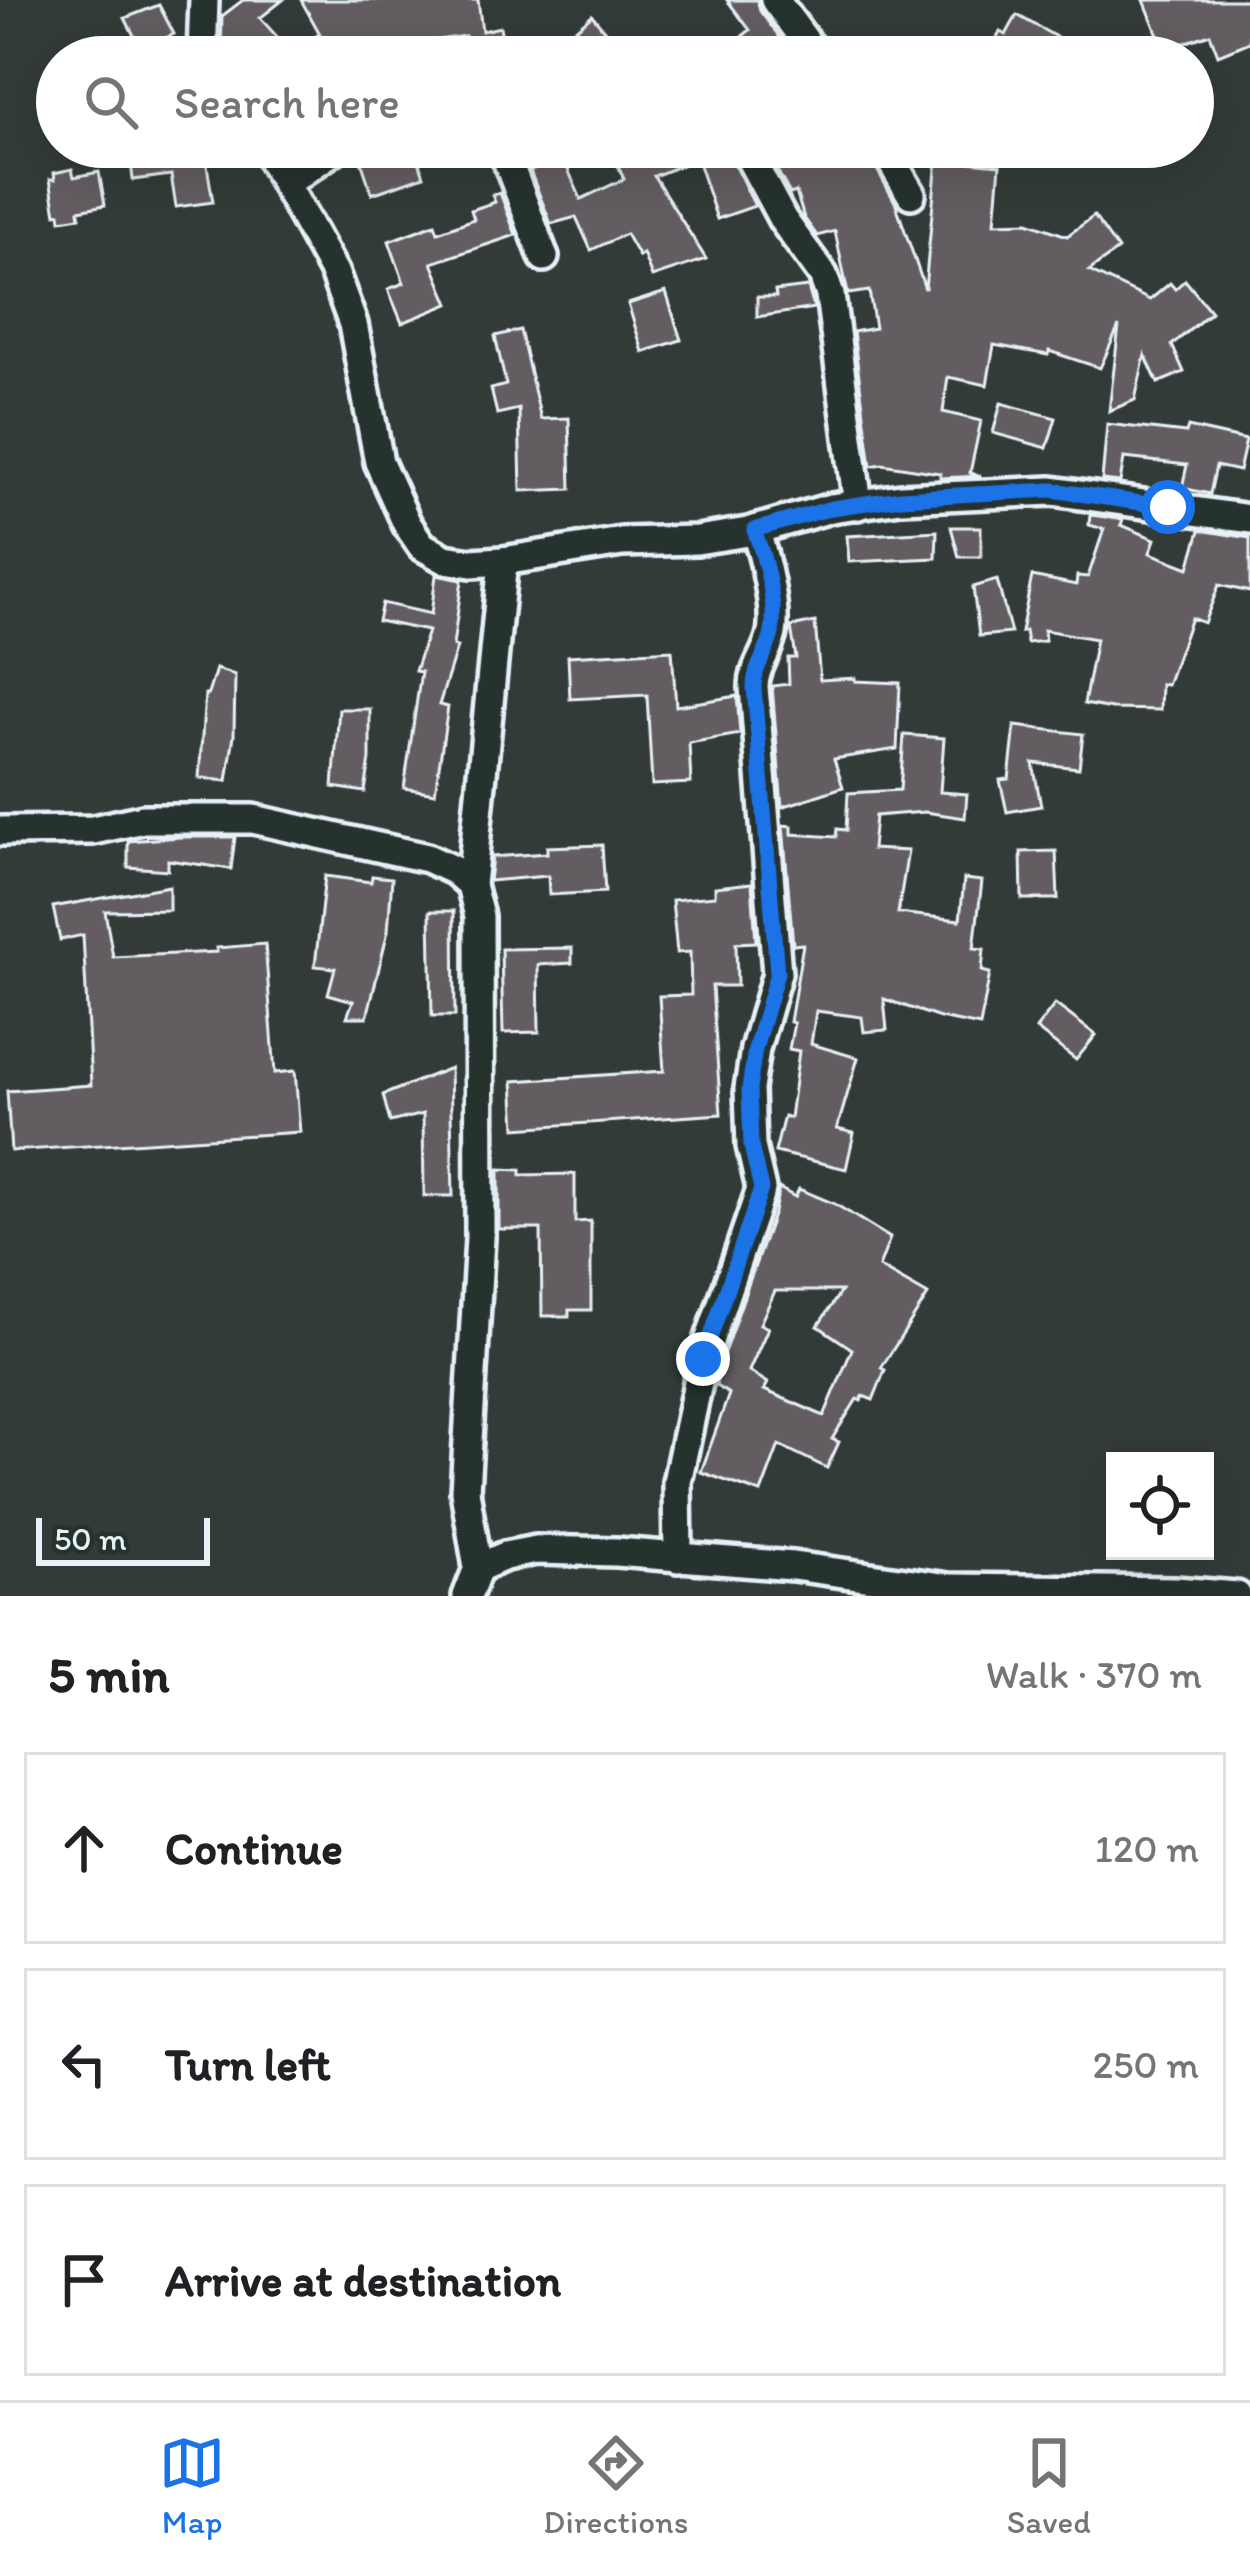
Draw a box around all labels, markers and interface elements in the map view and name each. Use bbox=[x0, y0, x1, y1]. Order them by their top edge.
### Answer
search box bbox=[36, 36, 1214, 168]
icon: search bbox=[78, 69, 144, 135]
text: Search here bbox=[174, 75, 400, 129]
route start bbox=[1141, 480, 1195, 534]
route end bbox=[676, 1332, 730, 1386]
map controls bbox=[1106, 1452, 1214, 1560]
button: locate bbox=[1106, 1452, 1214, 1560]
scale bar bbox=[36, 1512, 210, 1565]
text: 50 m bbox=[54, 1519, 127, 1558]
text: 5 min bbox=[48, 1644, 169, 1705]
text: Walk · 370 m bbox=[986, 1651, 1202, 1698]
icon: ahead bbox=[51, 1815, 117, 1881]
text: Continue bbox=[165, 1821, 343, 1875]
text: 120 m bbox=[1095, 1825, 1199, 1872]
icon: left bbox=[51, 2031, 117, 2097]
text: Turn left bbox=[165, 2037, 331, 2091]
text: 250 m bbox=[1092, 2041, 1199, 2088]
icon: arrive bbox=[51, 2247, 117, 2313]
text: Arrive at destination bbox=[165, 2253, 561, 2307]
tab: Map bbox=[159, 2430, 225, 2541]
tab: Directions bbox=[543, 2430, 688, 2541]
tab: Saved bbox=[1007, 2430, 1091, 2541]

